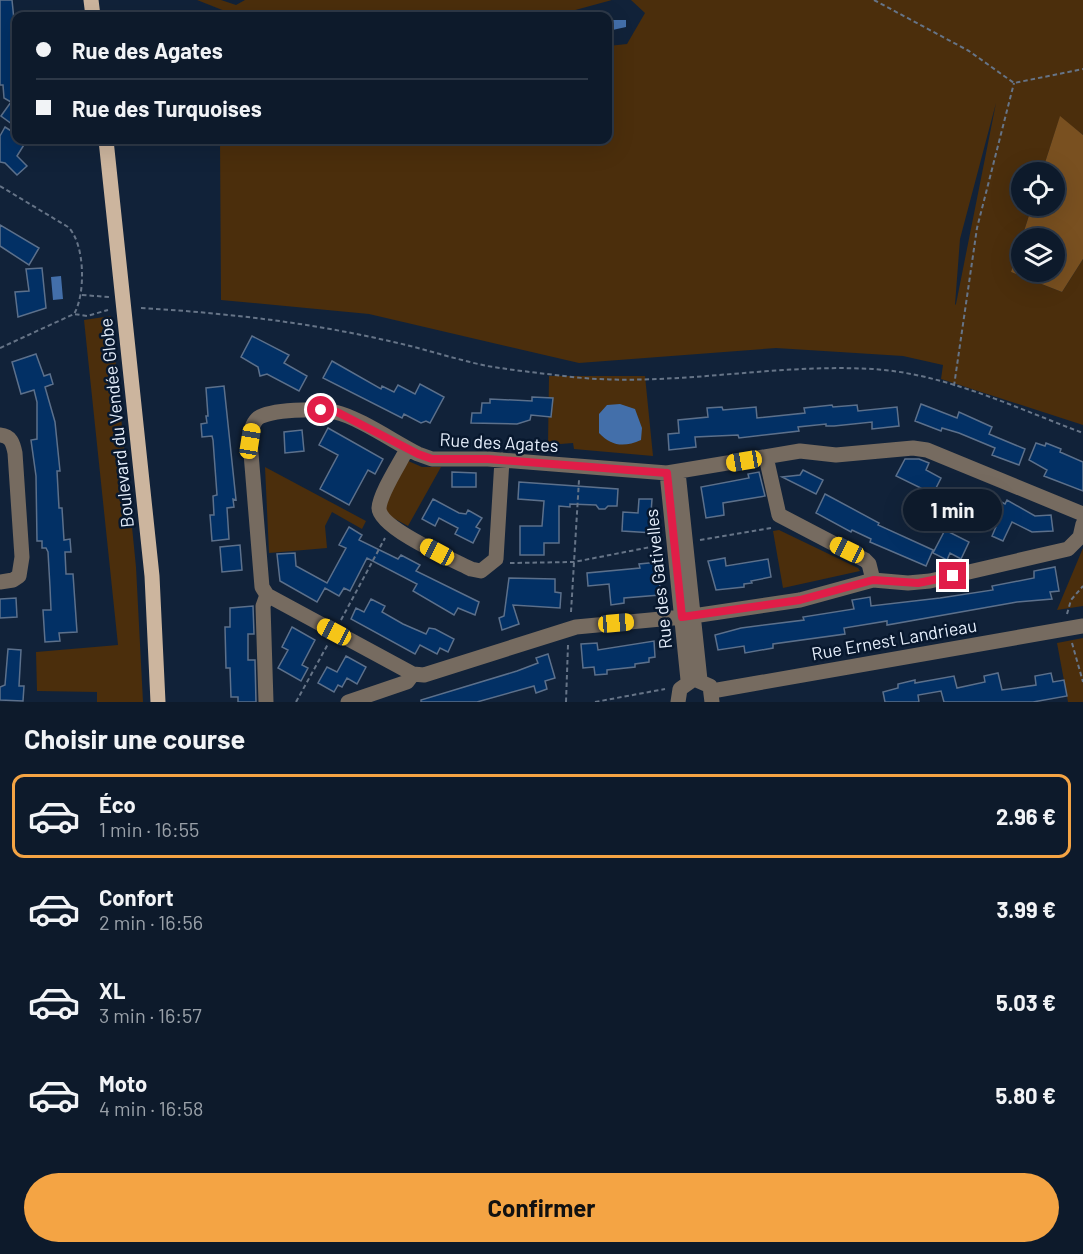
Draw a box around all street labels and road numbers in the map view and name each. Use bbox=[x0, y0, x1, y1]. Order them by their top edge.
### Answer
street label: Boulevard du Vendée Globe bbox=[94, 317, 138, 529]
street label: Rue des Agates bbox=[439, 428, 559, 456]
street label: Rue des Gativelles bbox=[640, 508, 676, 650]
street label: Rue Ernest Landrieau bbox=[810, 614, 978, 664]

